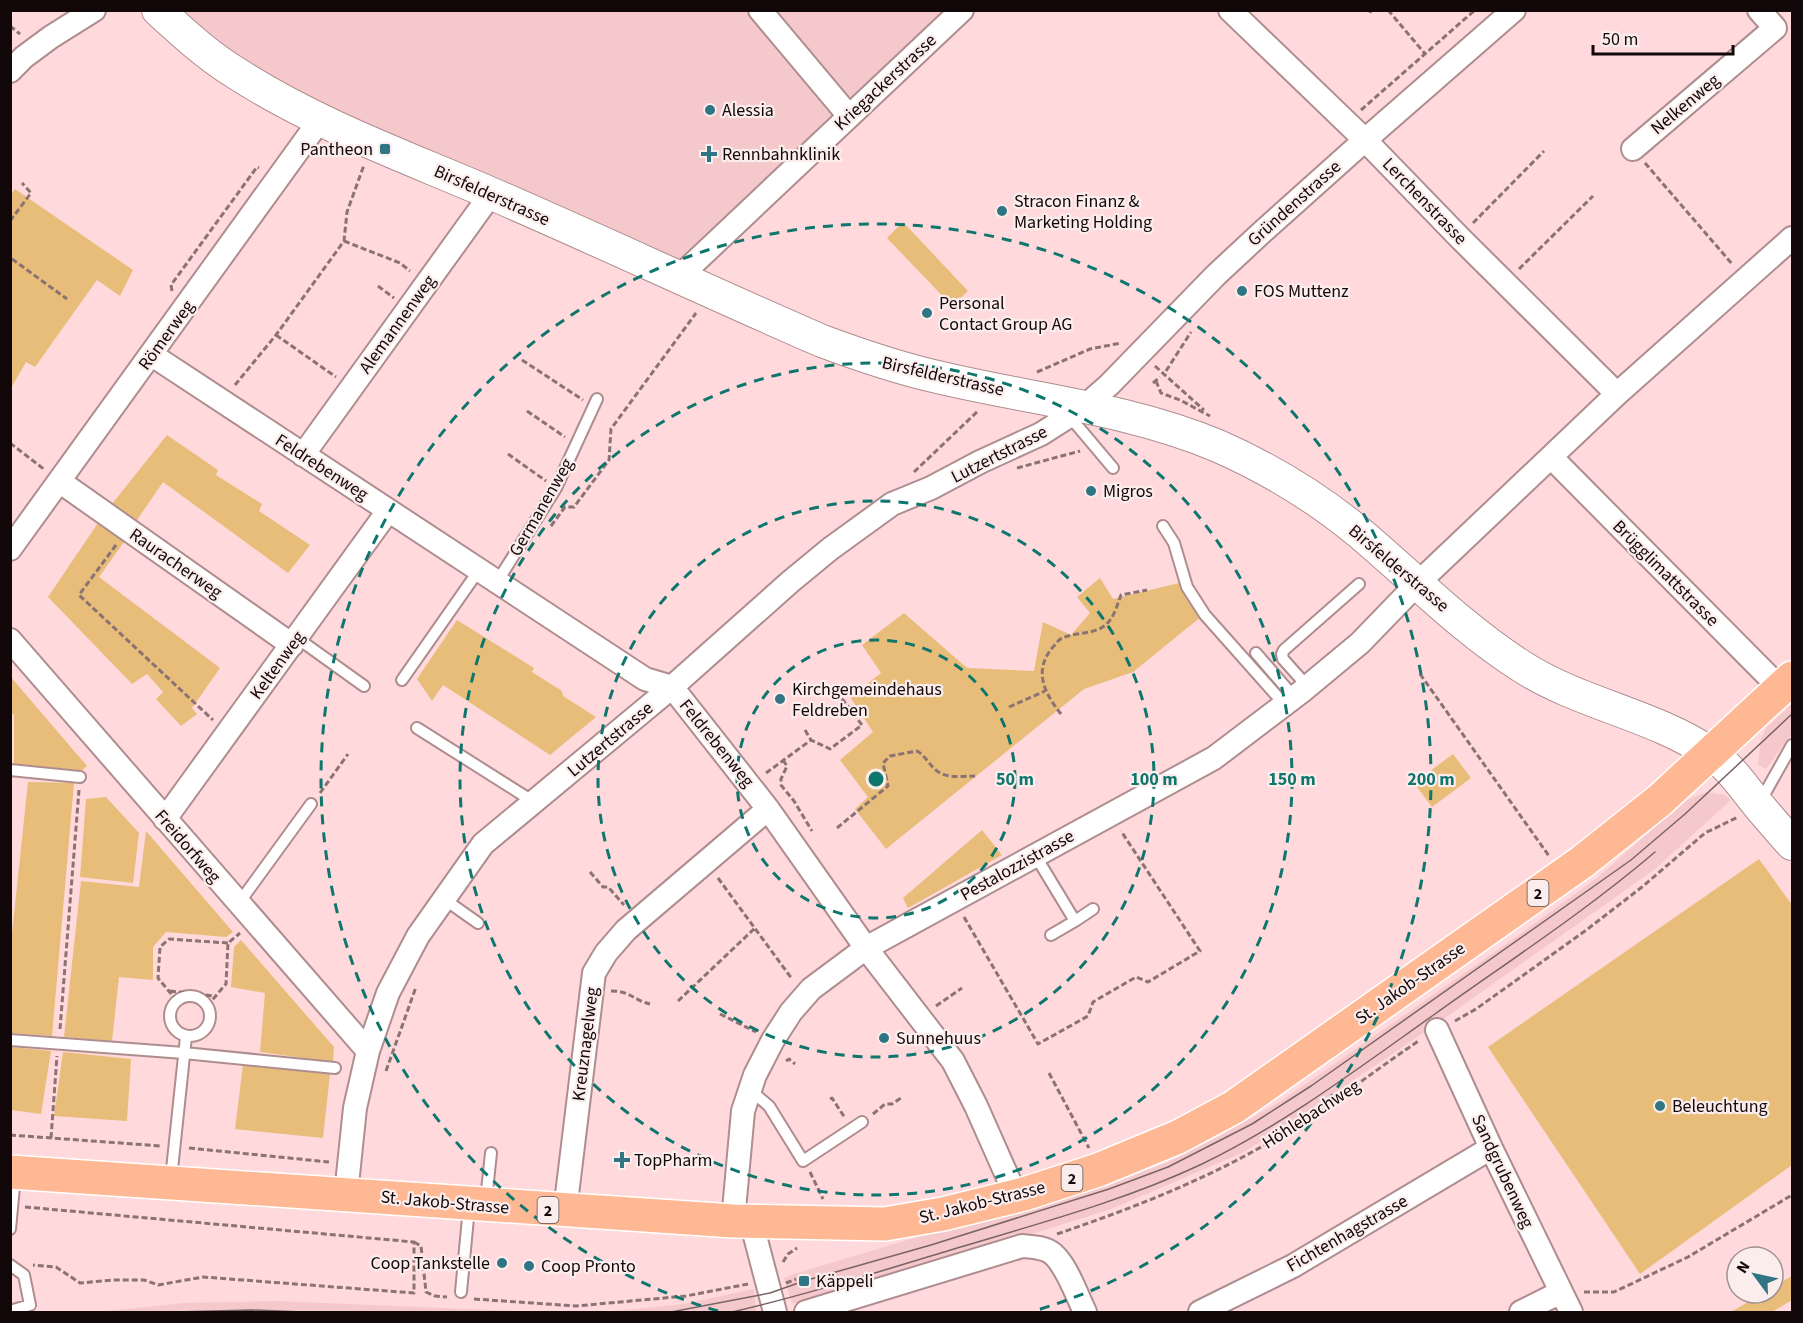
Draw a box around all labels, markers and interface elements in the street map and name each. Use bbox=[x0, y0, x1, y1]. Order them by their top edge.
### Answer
scale bar bbox=[1593, 18, 1732, 56]
text: 50 m bbox=[1602, 27, 1638, 52]
street label: Kriegackerstrasse bbox=[829, 28, 942, 136]
street label: Nelkenweg bbox=[1645, 68, 1725, 141]
place label: Alessia bbox=[722, 98, 774, 123]
marker: Alessia bbox=[703, 103, 717, 117]
place label: Pantheon bbox=[300, 137, 373, 162]
marker: Pantheon bbox=[378, 142, 392, 156]
place label: Rennbahnklinik bbox=[722, 142, 840, 167]
marker: Rennbahnklinik bbox=[700, 145, 718, 163]
street label: Lerchenstrasse bbox=[1377, 152, 1473, 251]
street label: Gründenstrasse bbox=[1242, 155, 1347, 252]
street label: Birsfelderstrasse bbox=[430, 159, 554, 232]
place label: Stracon Finanz & Marketing Holding bbox=[1014, 189, 1152, 235]
marker: Stracon Finanz & Marketing Holding bbox=[995, 204, 1009, 218]
street label: Alemannenweg bbox=[353, 270, 442, 379]
place label: FOS Muttenz bbox=[1254, 279, 1349, 304]
marker: FOS Muttenz bbox=[1235, 284, 1249, 298]
place label: Personal Contact Group AG bbox=[939, 291, 1072, 337]
street label: Römerweg bbox=[133, 295, 200, 375]
marker: Personal Contact Group AG bbox=[920, 306, 934, 320]
street label: Birsfelderstrasse bbox=[879, 350, 1006, 403]
street label: Lutzertstrasse bbox=[947, 419, 1052, 489]
street label: Feldrebenweg bbox=[270, 428, 373, 507]
street label: Germanenweg bbox=[503, 454, 580, 561]
place label: Migros bbox=[1103, 479, 1153, 504]
marker: Migros bbox=[1084, 484, 1098, 498]
street label: Brügglimattstrasse bbox=[1607, 515, 1724, 632]
street label: Birsfelderstrasse bbox=[1343, 519, 1454, 618]
street label: Rauracherweg bbox=[124, 522, 227, 605]
street label: Keltenweg bbox=[244, 626, 311, 705]
place label: Kirchgemeindehaus Feldreben bbox=[792, 677, 942, 723]
marker: Kirchgemeindehaus Feldreben bbox=[773, 692, 787, 706]
street label: Feldrebenweg bbox=[673, 694, 760, 793]
street label: Lutzertstrasse bbox=[562, 696, 659, 783]
text: 50 m bbox=[996, 767, 1034, 792]
text: 100 m bbox=[1130, 767, 1178, 792]
text: 150 m bbox=[1268, 767, 1316, 792]
text: 200 m bbox=[1407, 767, 1455, 792]
centre of rings bbox=[866, 769, 886, 789]
street label: Freidorfweg bbox=[149, 804, 227, 888]
street label: Pestalozzistrasse bbox=[956, 824, 1079, 907]
road number: 2 bbox=[1528, 880, 1548, 906]
street label: St. Jakob-Strasse bbox=[1350, 936, 1470, 1031]
street label: Kreuznagelweg bbox=[566, 986, 605, 1103]
place label: Sunnehuus bbox=[896, 1026, 981, 1051]
marker: Sunnehuus bbox=[877, 1031, 891, 1045]
street label: Höhlebachweg bbox=[1257, 1073, 1365, 1155]
place label: Beleuchtung bbox=[1672, 1094, 1768, 1119]
marker: Beleuchtung bbox=[1653, 1099, 1667, 1113]
street label: Sandgrubenweg bbox=[1465, 1110, 1540, 1232]
place label: TopPharm bbox=[634, 1148, 712, 1173]
marker: TopPharm bbox=[615, 1153, 629, 1167]
road number: 2 bbox=[1062, 1165, 1082, 1191]
street label: St. Jakob-Strasse bbox=[916, 1175, 1048, 1230]
street label: St. Jakob-Strasse bbox=[380, 1184, 510, 1221]
street label: Fichtenhagstrasse bbox=[1282, 1189, 1412, 1278]
road number: 2 bbox=[538, 1197, 558, 1223]
north arrow bbox=[1725, 1245, 1785, 1305]
place label: Coop Tankstelle bbox=[370, 1251, 490, 1276]
place label: Coop Pronto bbox=[541, 1254, 636, 1279]
marker: Coop Tankstelle bbox=[495, 1256, 509, 1270]
text: N bbox=[1731, 1257, 1755, 1278]
marker: Coop Pronto bbox=[522, 1259, 536, 1273]
place label: Käppeli bbox=[816, 1269, 873, 1294]
marker: Käppeli bbox=[797, 1274, 811, 1288]

